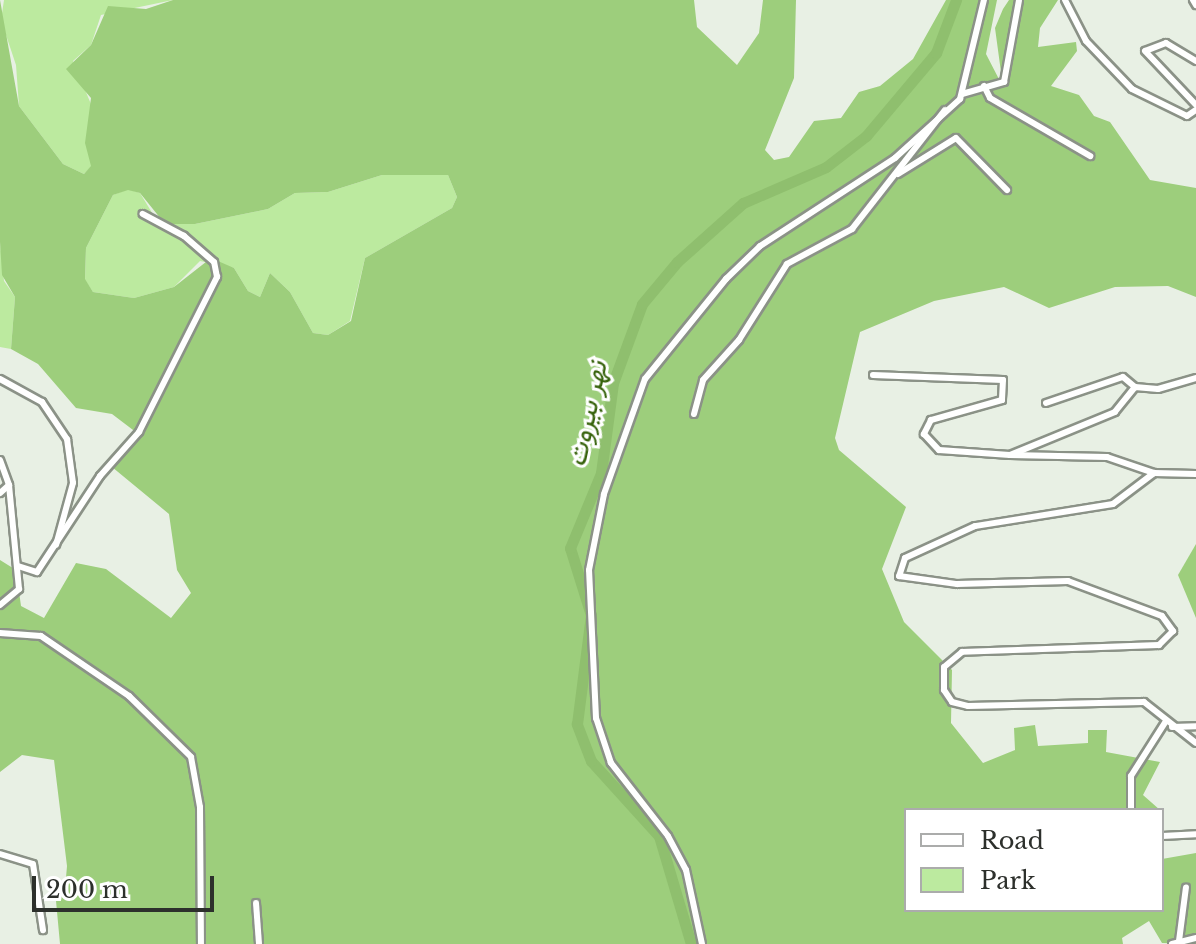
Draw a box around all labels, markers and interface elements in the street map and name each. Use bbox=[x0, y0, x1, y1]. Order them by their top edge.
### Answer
water label: نهر بيروت bbox=[559, 358, 615, 470]
legend bbox=[904, 808, 1164, 912]
text: Road bbox=[980, 826, 1044, 855]
scale bar bbox=[36, 860, 218, 910]
text: Park bbox=[980, 866, 1036, 895]
text: 200 m bbox=[46, 875, 128, 904]

